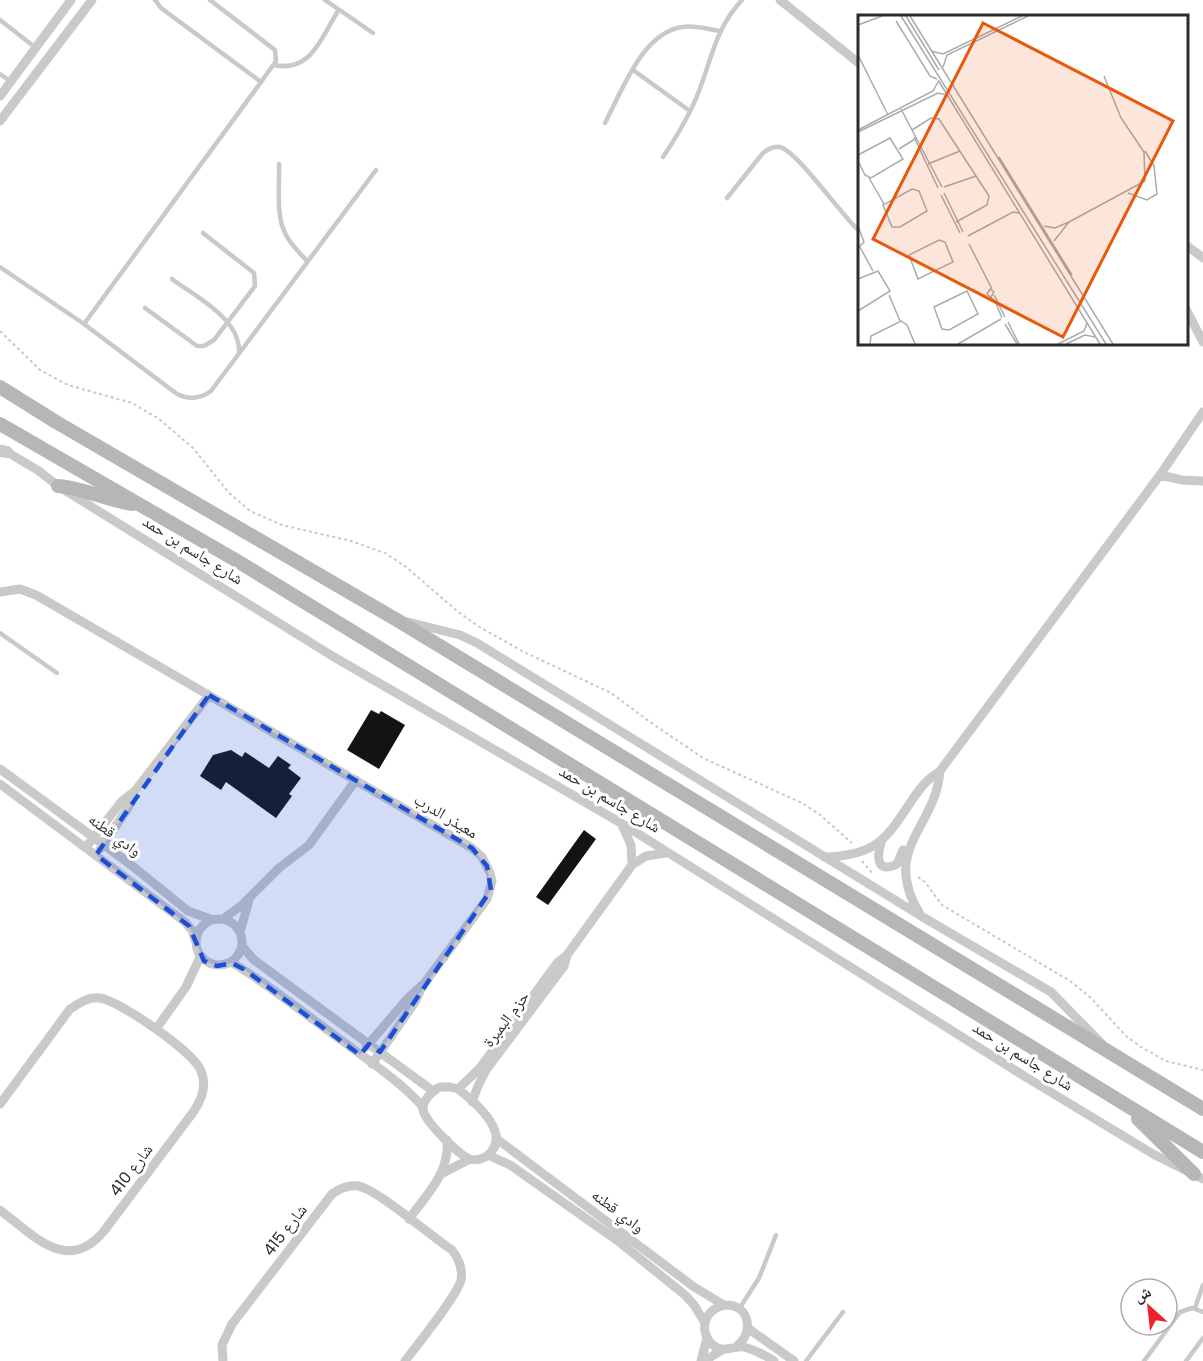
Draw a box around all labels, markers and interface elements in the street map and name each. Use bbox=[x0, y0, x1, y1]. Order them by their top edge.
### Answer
inset map bbox=[858, 15, 1188, 345]
street label: شارع جاسم بن حمد bbox=[138, 510, 248, 590]
street label: شارع جاسم بن حمد bbox=[555, 760, 665, 838]
street label: معيذر الدرب bbox=[410, 788, 482, 844]
street label: وادي قطنه bbox=[83, 808, 146, 863]
street label: حزم البمبرة bbox=[477, 986, 535, 1052]
street label: شارع جاسم بن حمد bbox=[968, 1016, 1078, 1096]
street label: شارع 410 bbox=[104, 1139, 158, 1201]
street label: وادي قطنه bbox=[586, 1184, 649, 1239]
street label: شارع 415 bbox=[257, 1199, 313, 1261]
north arrow bbox=[1119, 1277, 1179, 1337]
text: ش bbox=[1130, 1280, 1155, 1308]

